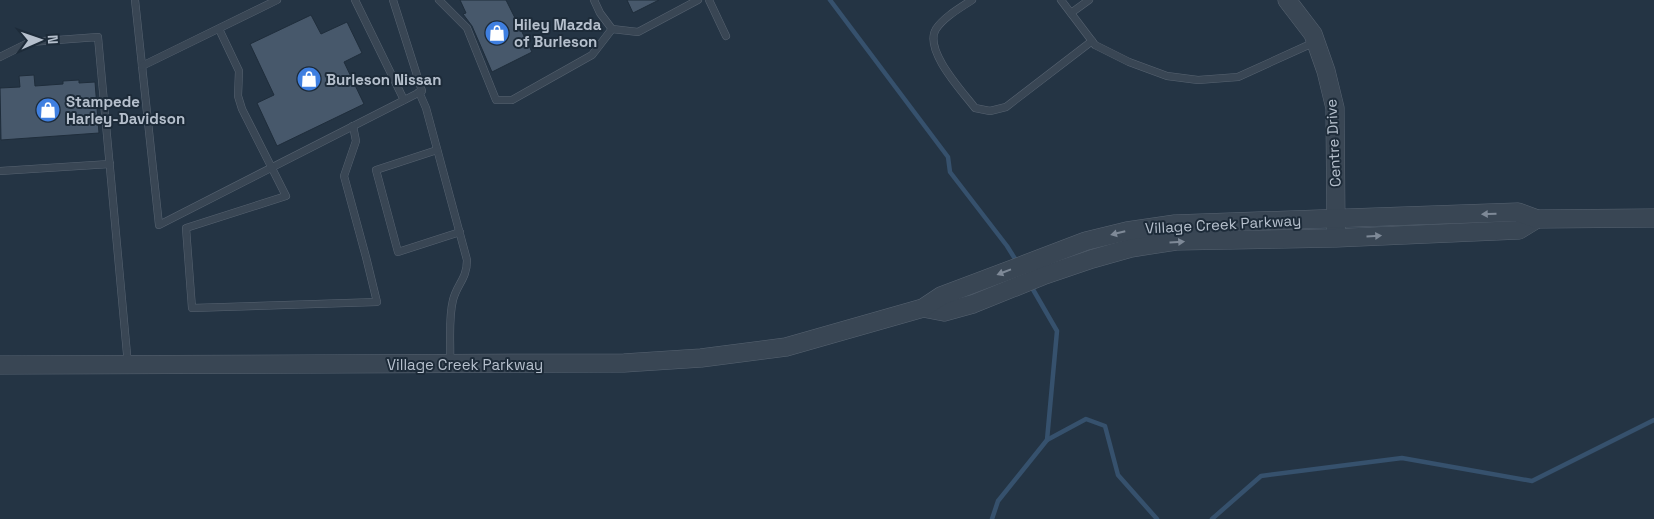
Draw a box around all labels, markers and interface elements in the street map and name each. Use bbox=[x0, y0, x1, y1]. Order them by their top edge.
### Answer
north arrow bbox=[15, 15, 65, 65]
place label: Hiley Mazda of Burleson bbox=[514, 15, 602, 51]
shop icon: Hiley Mazda of Burleson bbox=[484, 20, 510, 46]
text: N bbox=[44, 35, 62, 45]
shop icon: Burleson Nissan bbox=[296, 66, 322, 92]
place label: Burleson Nissan bbox=[326, 70, 442, 89]
place label: Stampede Harley-Davidson bbox=[66, 92, 185, 128]
shop icon: Stampede Harley-Davidson bbox=[35, 97, 61, 123]
street label: Centre Drive bbox=[1321, 98, 1345, 188]
street label: Village Creek Parkway bbox=[1144, 210, 1302, 238]
one-way arrow bbox=[1481, 210, 1497, 218]
one-way arrow bbox=[1110, 229, 1125, 237]
one-way arrow bbox=[1367, 232, 1383, 240]
one-way arrow bbox=[1169, 237, 1185, 245]
one-way arrow bbox=[996, 269, 1011, 276]
street label: Village Creek Parkway bbox=[387, 355, 543, 374]

